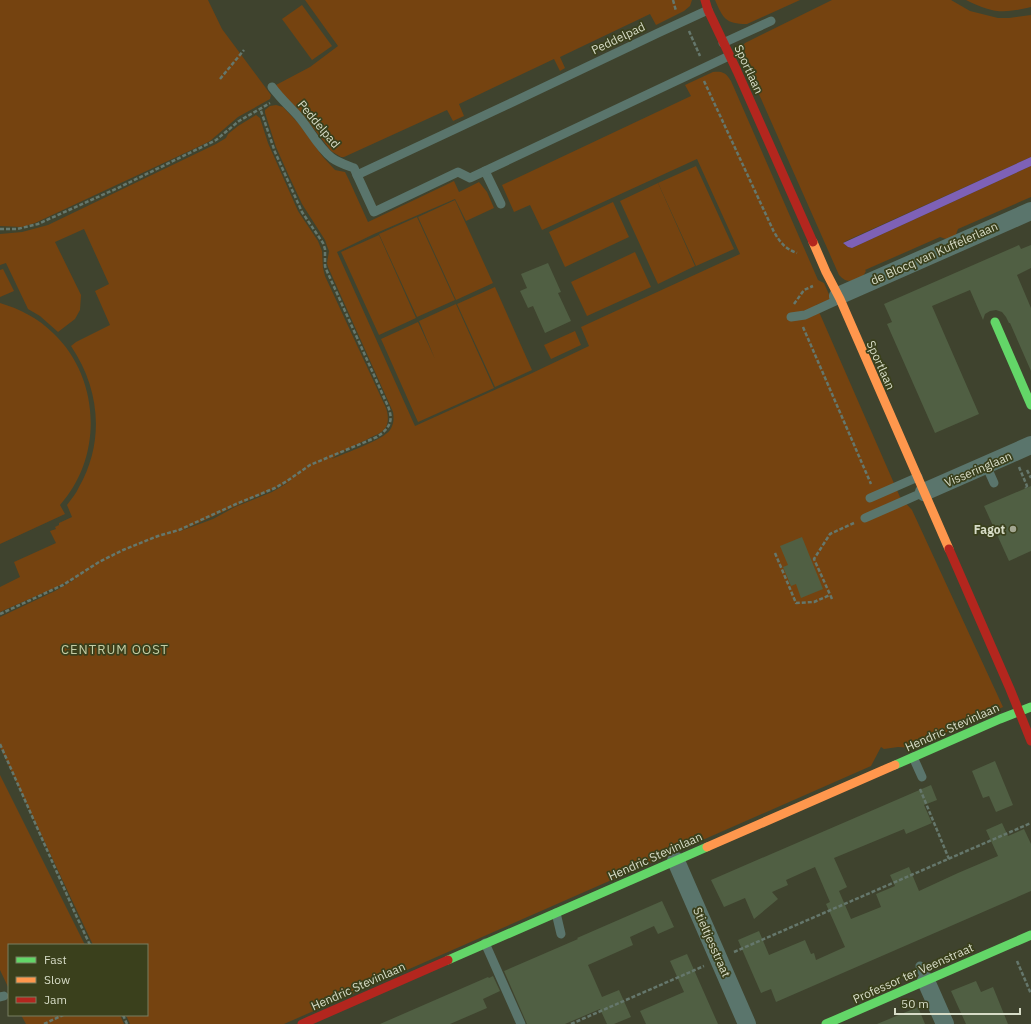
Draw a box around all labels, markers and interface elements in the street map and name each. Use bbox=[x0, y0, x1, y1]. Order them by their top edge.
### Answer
street label: Peddelpad bbox=[589, 19, 647, 57]
street label: Sportlaan bbox=[731, 42, 767, 96]
street label: Peddelpad bbox=[295, 97, 343, 151]
street label: de Blocq van Kuffelerlaan bbox=[868, 218, 1000, 288]
street label: Sportlaan bbox=[864, 338, 898, 392]
street label: Visseringlaan bbox=[942, 448, 1014, 490]
place label: Fagot bbox=[974, 522, 1005, 537]
marker: Fagot bbox=[1008, 524, 1018, 534]
district label: CENTRUM OOST bbox=[61, 641, 169, 658]
street label: Hendric Stevinlaan bbox=[903, 700, 1001, 754]
street label: Hendric Stevinlaan bbox=[606, 829, 704, 883]
street label: Stieltjesstraat bbox=[690, 905, 734, 979]
street label: Professor ter Veenstraat bbox=[850, 940, 976, 1006]
legend bbox=[8, 944, 148, 1016]
text: Fast bbox=[44, 952, 67, 967]
street label: Hendric Stevinlaan bbox=[309, 959, 407, 1013]
text: Slow bbox=[44, 972, 70, 987]
scale bar bbox=[895, 990, 1020, 1016]
text: Jam bbox=[44, 992, 67, 1007]
text: 50 m bbox=[901, 996, 929, 1011]

